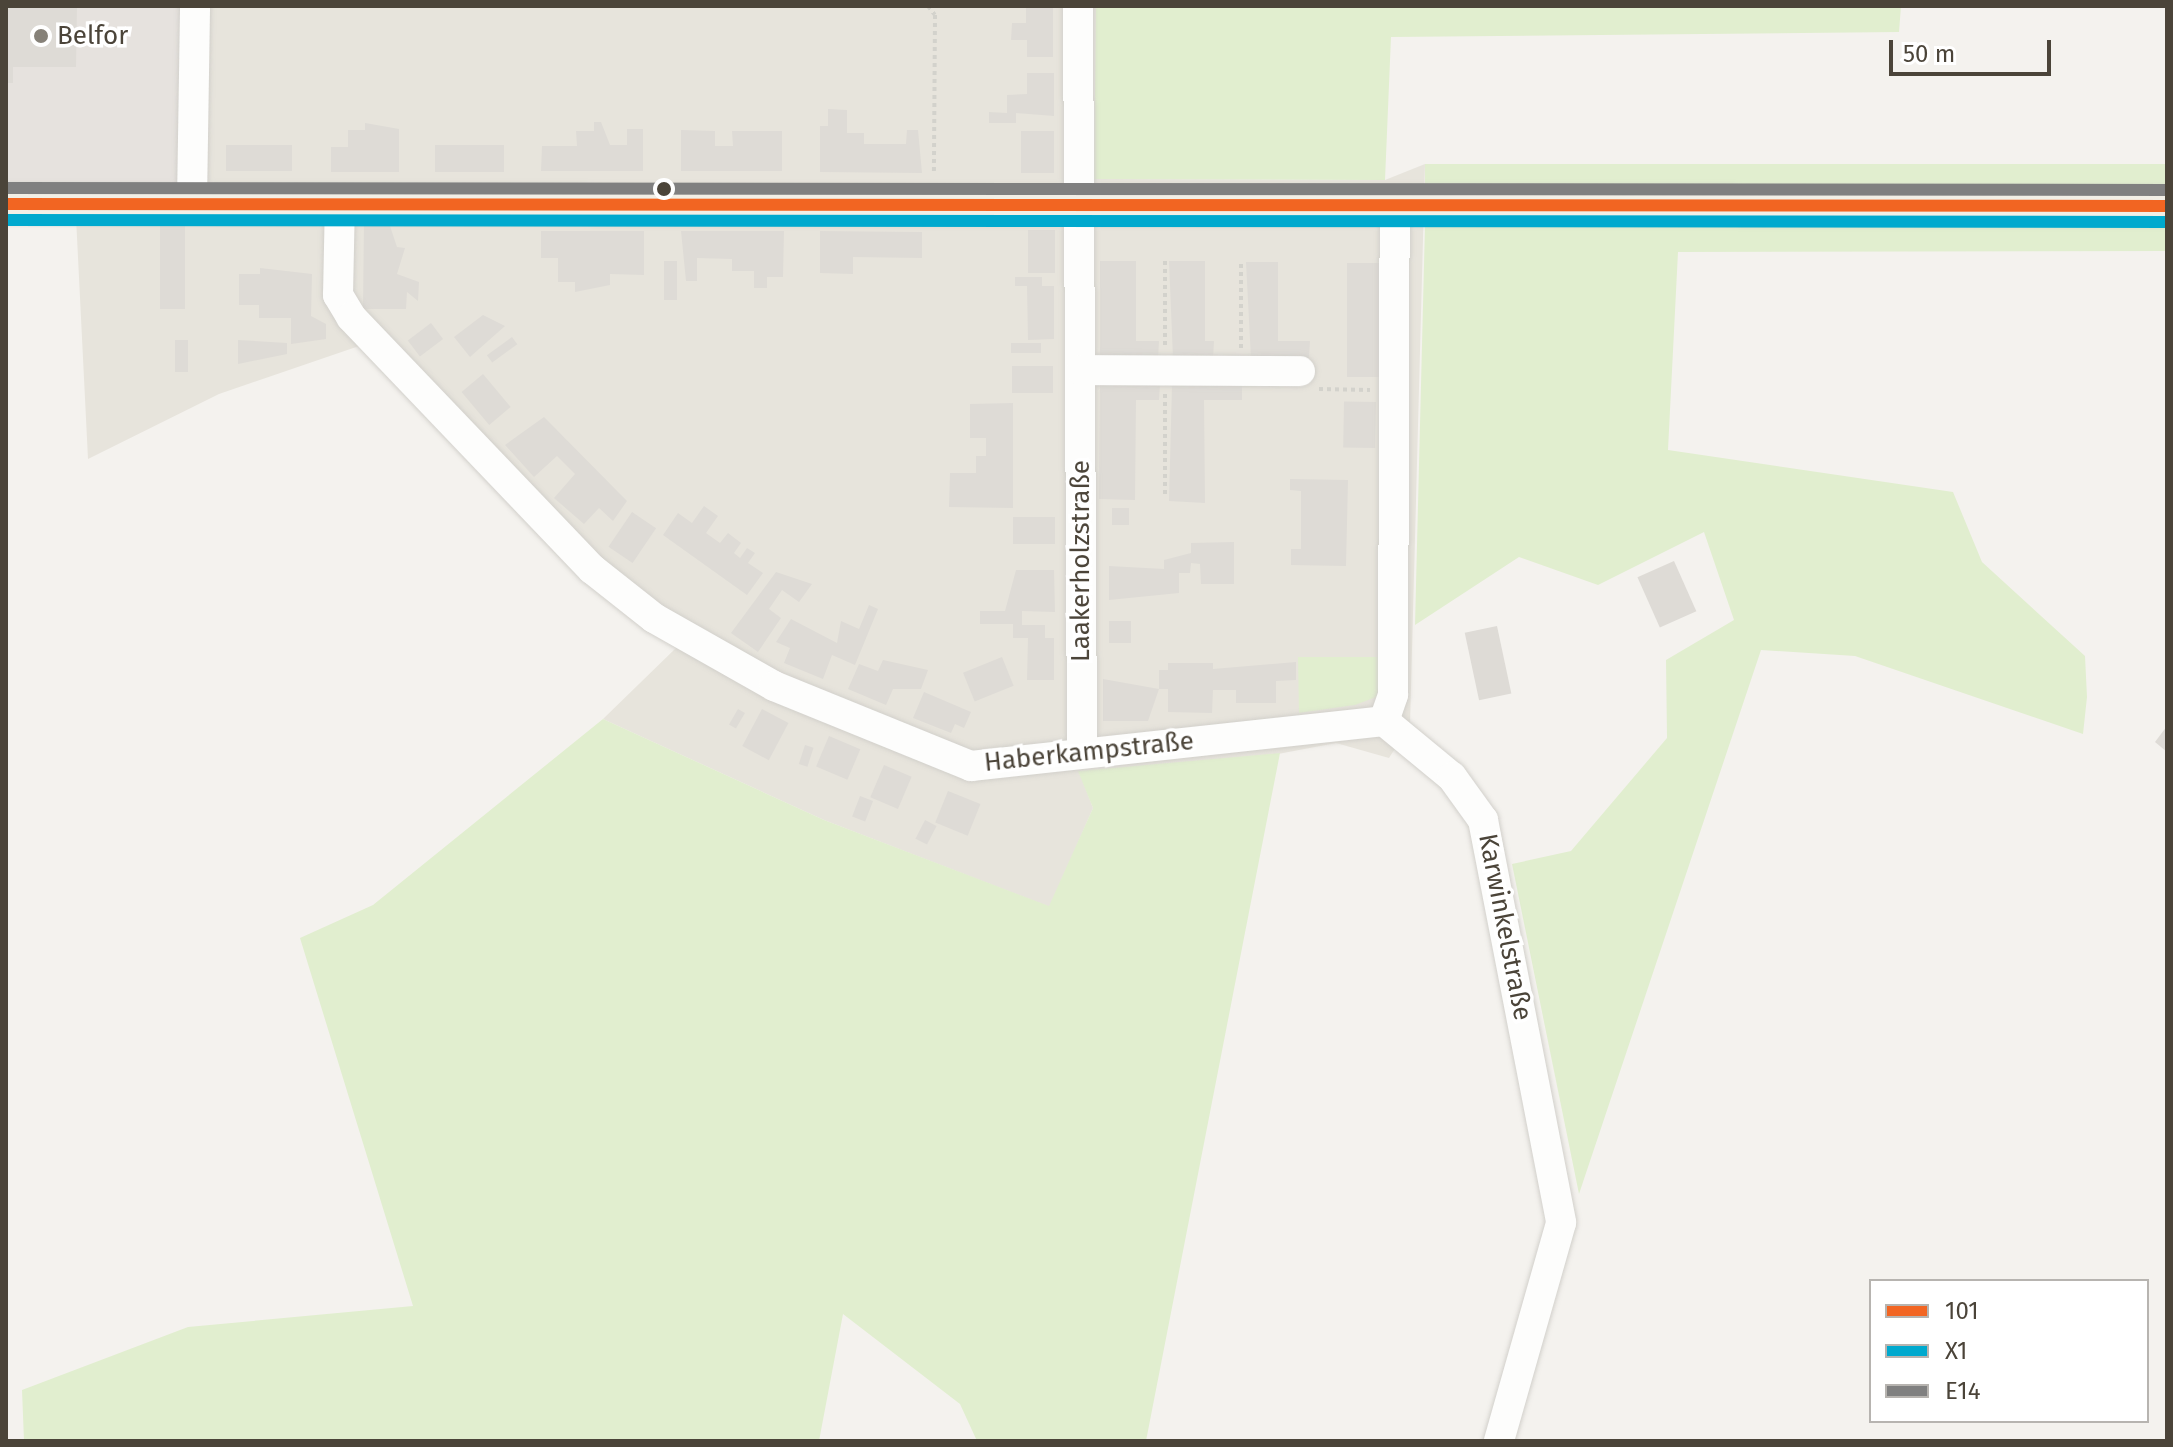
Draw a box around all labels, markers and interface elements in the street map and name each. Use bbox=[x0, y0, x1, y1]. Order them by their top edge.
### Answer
place label: Belfor bbox=[57, 20, 128, 52]
scale bar bbox=[1893, 24, 2055, 74]
marker: Belfor bbox=[32, 27, 50, 45]
text: 50 m bbox=[1903, 40, 1955, 68]
unlabelled marker bbox=[656, 181, 672, 197]
street label: Laakerholzstraße bbox=[1065, 460, 1097, 662]
street label: Haberkampstraße bbox=[983, 725, 1195, 779]
street label: Karwinkelstraße bbox=[1472, 831, 1538, 1023]
legend bbox=[1869, 1279, 2149, 1423]
text: 101 bbox=[1945, 1297, 1979, 1325]
text: X1 bbox=[1945, 1337, 1967, 1365]
text: E14 bbox=[1945, 1377, 1980, 1405]

